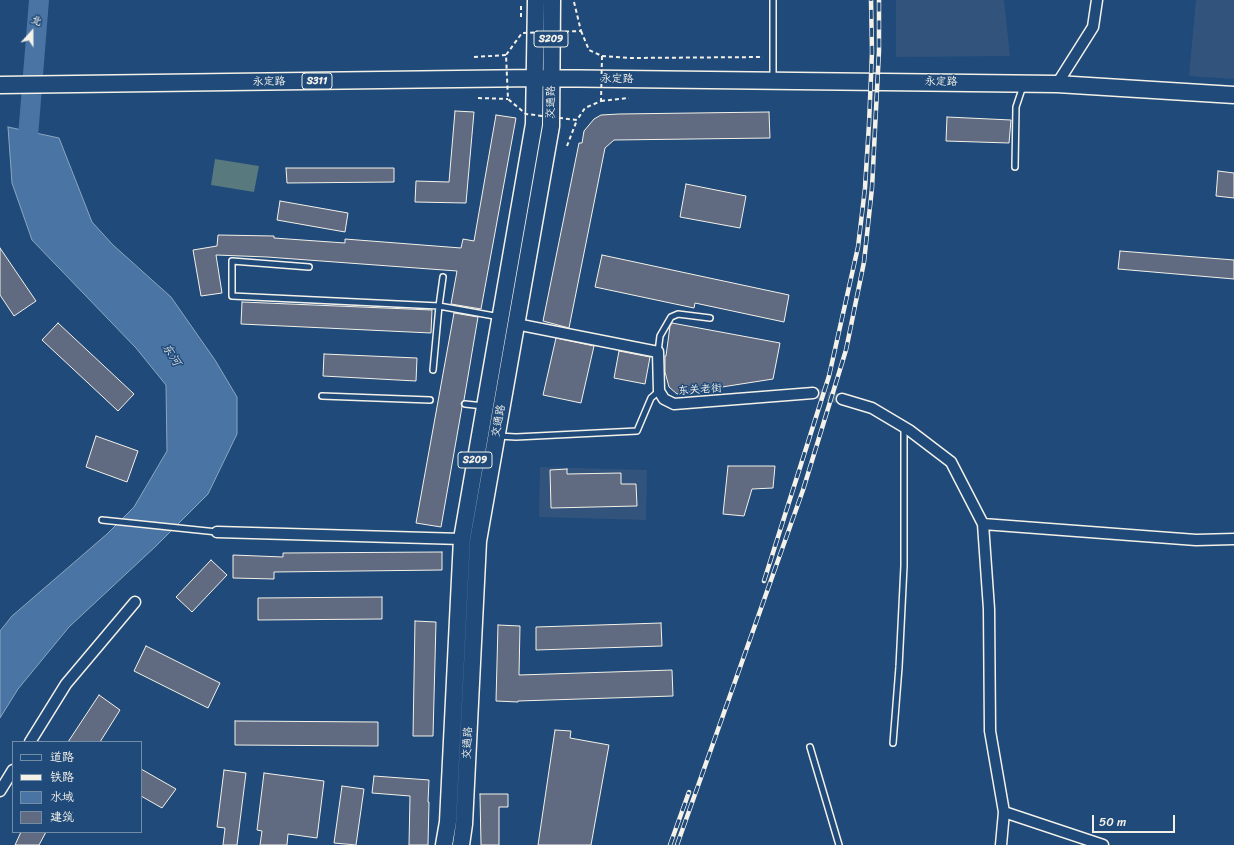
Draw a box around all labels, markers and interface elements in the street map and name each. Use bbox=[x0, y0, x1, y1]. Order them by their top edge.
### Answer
text: 北 bbox=[28, 9, 45, 31]
north arrow bbox=[12, 12, 52, 52]
road number: S209 bbox=[534, 31, 568, 47]
street label: 永定路 bbox=[601, 72, 633, 86]
road number: S311 bbox=[302, 73, 332, 89]
street label: 永定路 bbox=[252, 75, 286, 89]
street label: 永定路 bbox=[924, 75, 958, 89]
street label: 交通路 bbox=[544, 86, 558, 118]
water label: 东河 bbox=[158, 341, 184, 369]
street label: 东关老街 bbox=[678, 382, 722, 398]
street label: 交通路 bbox=[490, 404, 508, 438]
road number: S209 bbox=[458, 452, 492, 468]
street label: 交通路 bbox=[461, 726, 475, 760]
legend bbox=[12, 741, 142, 833]
text: 道路 bbox=[50, 746, 74, 768]
text: 铁路 bbox=[50, 766, 74, 788]
text: 水域 bbox=[50, 786, 74, 808]
text: 建筑 bbox=[50, 806, 74, 828]
scale bar bbox=[1094, 807, 1177, 833]
text: 50 m bbox=[1099, 811, 1126, 833]

